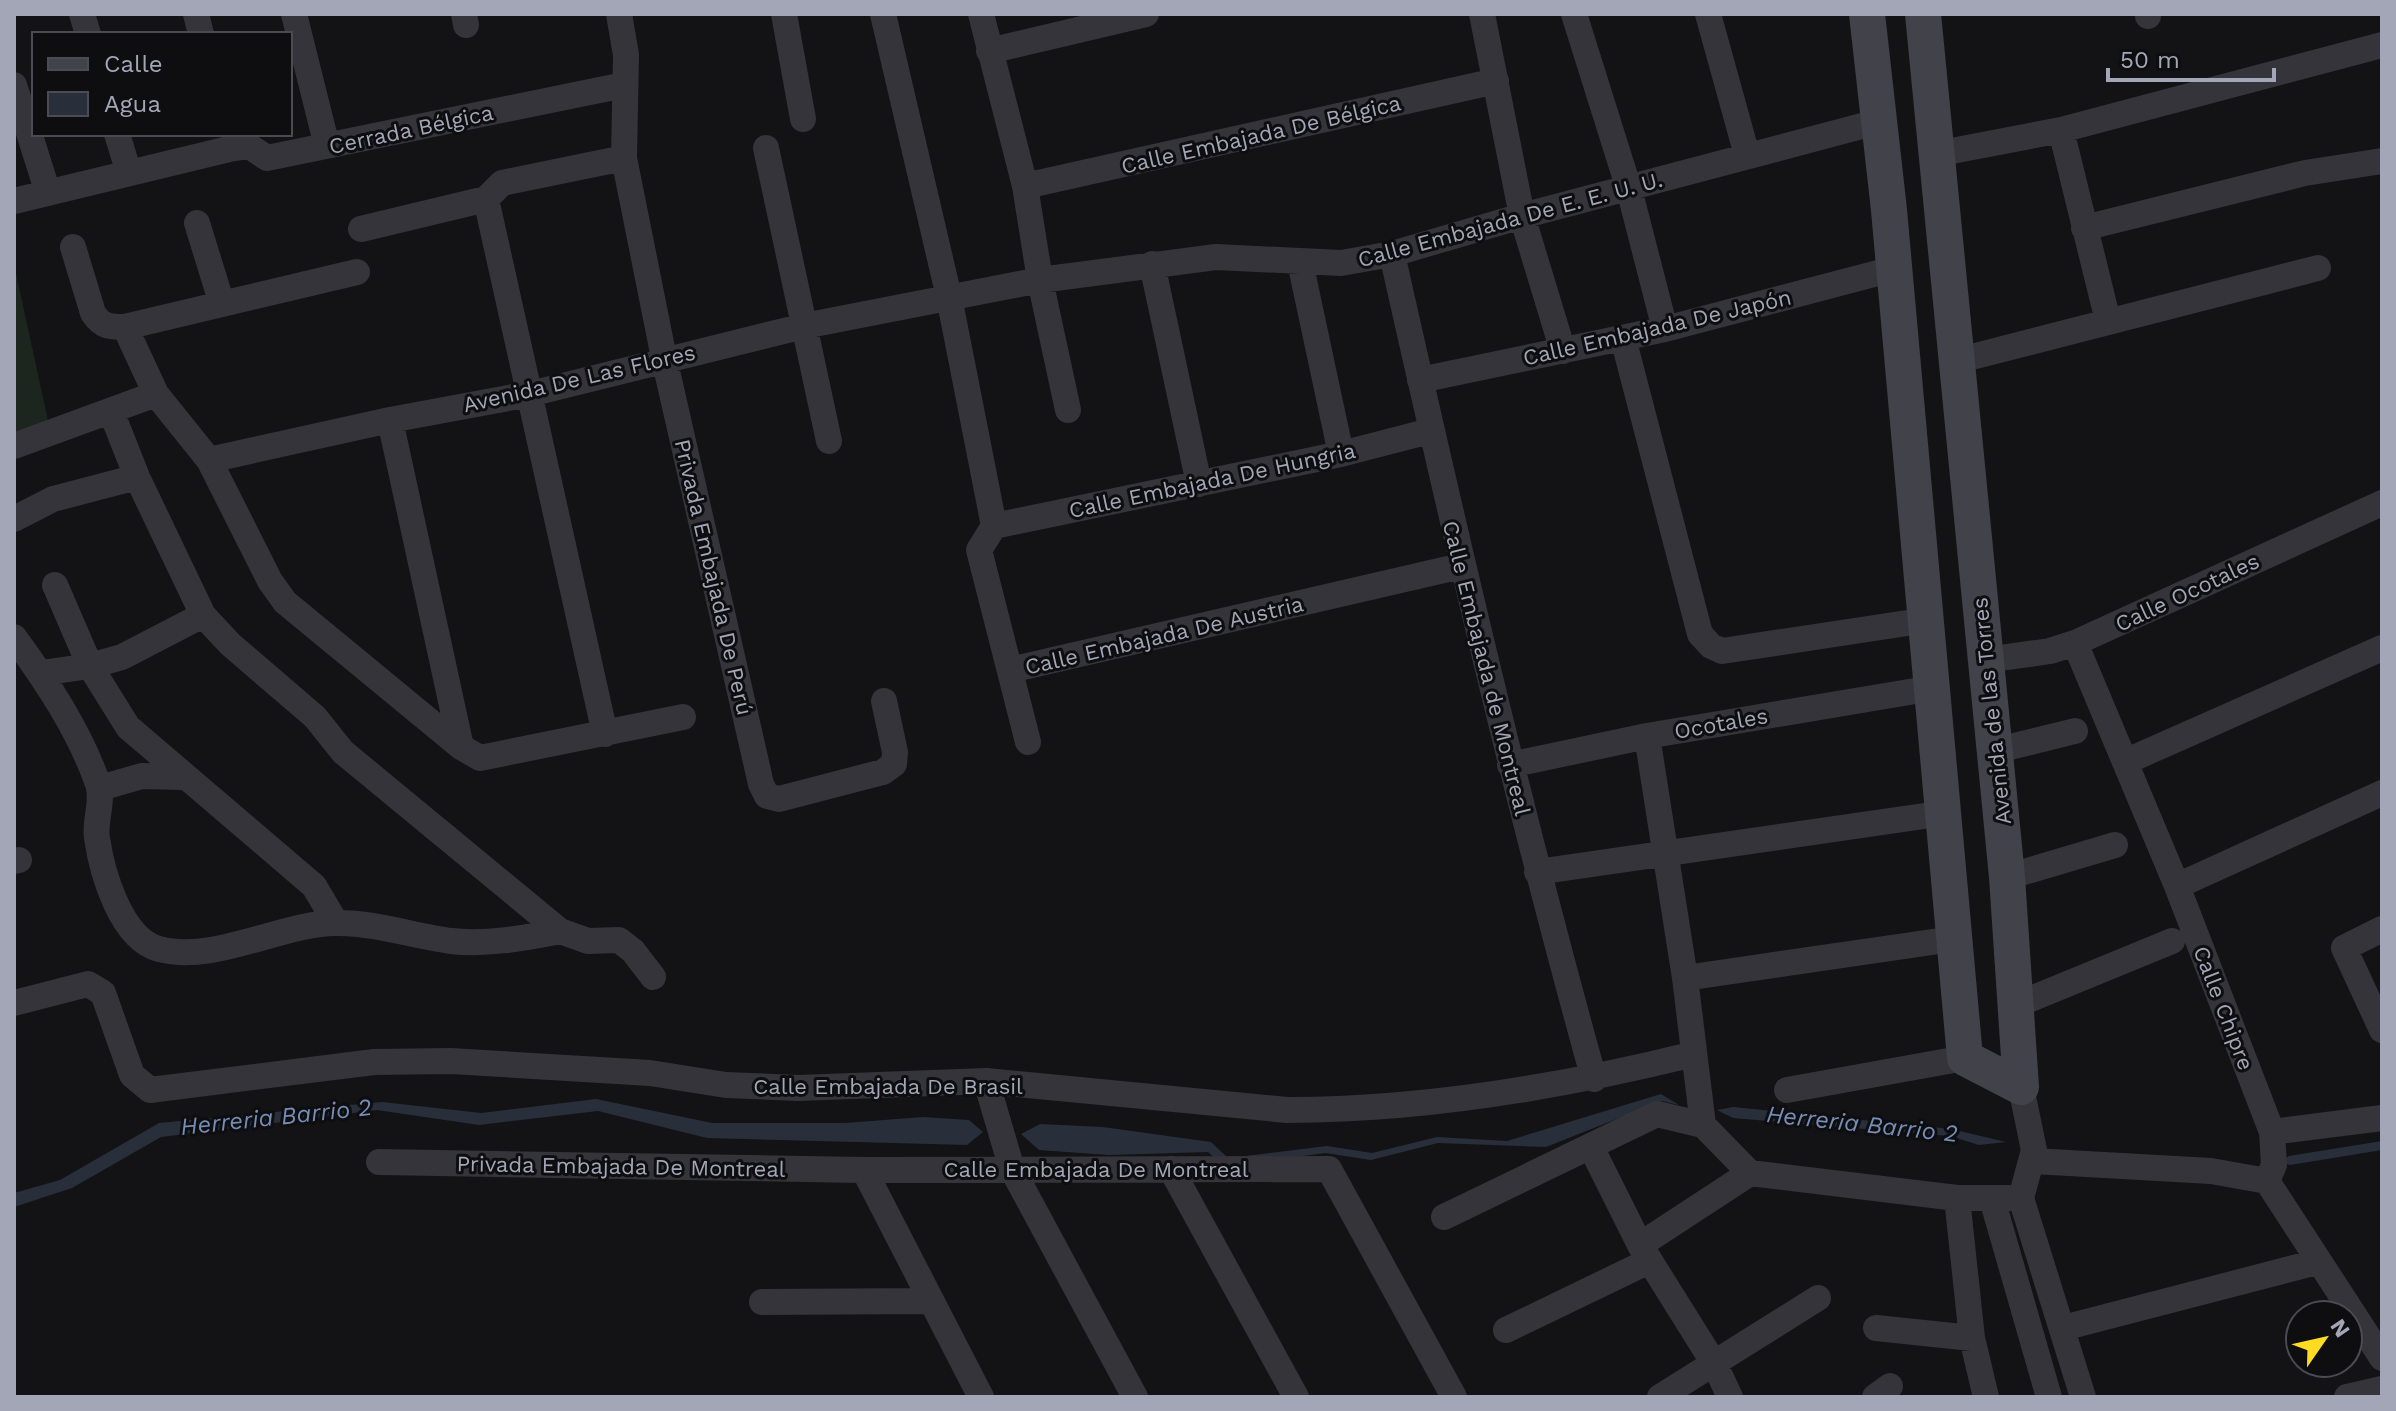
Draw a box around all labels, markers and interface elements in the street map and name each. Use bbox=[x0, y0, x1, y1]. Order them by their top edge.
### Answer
legend bbox=[32, 32, 292, 136]
scale bar bbox=[2108, 32, 2274, 82]
text: 50 m bbox=[2120, 46, 2180, 74]
text: Calle bbox=[104, 50, 163, 78]
text: Agua bbox=[104, 90, 161, 118]
street label: Calle Embajada De Bélgica bbox=[1119, 90, 1403, 179]
street label: Cerrada Bélgica bbox=[327, 100, 496, 159]
street label: Calle Embajada De E. E. U. U. bbox=[1355, 167, 1665, 272]
street label: Calle Embajada De Japón bbox=[1520, 284, 1794, 371]
street label: Avenida De Las Flores bbox=[461, 340, 698, 417]
street label: Privada Embajada De Perú bbox=[670, 437, 757, 718]
street label: Calle Embajada De Hungria bbox=[1067, 438, 1358, 523]
street label: Calle Embajada de Montreal bbox=[1438, 518, 1535, 818]
street label: Calle Ocotales bbox=[2111, 548, 2263, 637]
street label: Calle Embajada De Austria bbox=[1022, 591, 1306, 680]
street label: Avenida de las Torres bbox=[1967, 596, 2016, 826]
street label: Ocotales bbox=[1672, 703, 1770, 744]
street label: Calle Chipre bbox=[2188, 943, 2259, 1074]
street label: Calle Embajada De Brasil bbox=[753, 1074, 1023, 1099]
water label: Herreria Barrio 2 bbox=[179, 1093, 373, 1141]
water label: Herreria Barrio 2 bbox=[1765, 1100, 1959, 1148]
street label: Privada Embajada De Montreal bbox=[456, 1151, 786, 1182]
street label: Calle Embajada De Montreal bbox=[943, 1157, 1249, 1182]
north arrow bbox=[2284, 1299, 2364, 1379]
text: N bbox=[2325, 1314, 2355, 1342]

